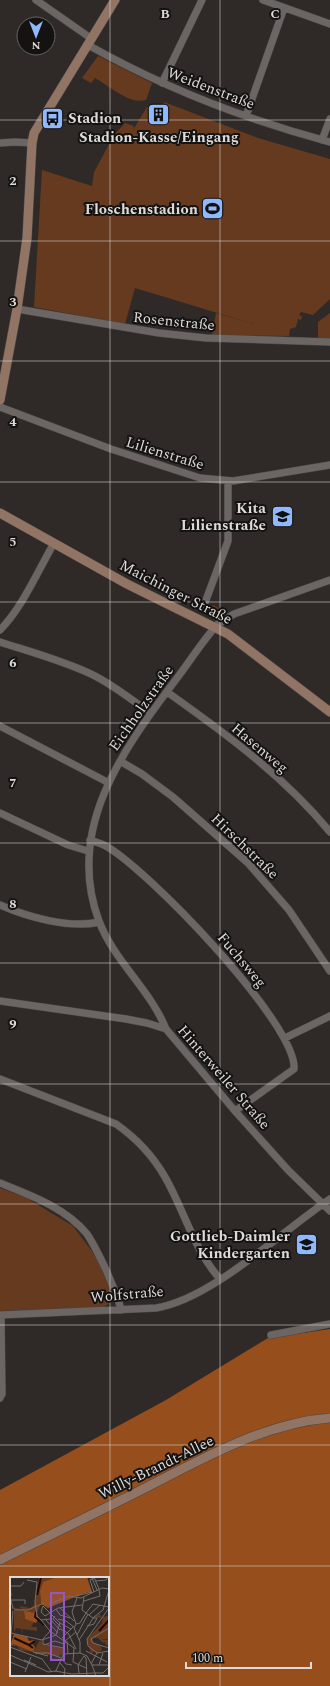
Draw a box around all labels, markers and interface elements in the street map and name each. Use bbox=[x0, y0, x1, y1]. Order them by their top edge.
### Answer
text: B bbox=[160, 4, 170, 24]
text: C bbox=[270, 4, 280, 24]
north arrow bbox=[16, 16, 56, 56]
text: N bbox=[31, 37, 40, 54]
street label: Weidenstraße bbox=[164, 61, 258, 116]
building icon: Stadion-Kasse/Eingang bbox=[146, 101, 172, 127]
bus stop icon: Stadion bbox=[39, 105, 65, 131]
place label: Stadion bbox=[68, 107, 121, 130]
place label: Stadion-Kasse/Eingang bbox=[79, 126, 239, 149]
text: 2 bbox=[9, 171, 17, 191]
sports icon: Floschenstadion bbox=[200, 196, 226, 222]
place label: Floschenstadion bbox=[85, 198, 198, 221]
text: 3 bbox=[9, 292, 17, 312]
street label: Rosenstraße bbox=[132, 306, 216, 337]
text: 4 bbox=[9, 412, 17, 432]
street label: Lilienstraße bbox=[123, 431, 207, 476]
place label: Kita Lilienstraße bbox=[181, 497, 266, 537]
school or university icon: Kita Lilienstraße bbox=[269, 504, 295, 530]
text: 5 bbox=[9, 532, 17, 552]
street label: Maichinger Straße bbox=[115, 554, 236, 631]
text: 6 bbox=[9, 653, 17, 673]
street label: Eichholzstraße bbox=[103, 661, 180, 756]
street label: Hasenweg bbox=[226, 718, 293, 779]
text: 7 bbox=[9, 773, 17, 793]
street label: Hirschstraße bbox=[205, 808, 284, 885]
text: 8 bbox=[9, 894, 17, 914]
street label: Fuchsweg bbox=[211, 927, 272, 993]
text: 9 bbox=[9, 1014, 17, 1034]
street label: Hinterweiler Straße bbox=[172, 1020, 276, 1135]
place label: Gottlieb-Daimler Kindergarten bbox=[170, 1225, 291, 1265]
school or university icon: Gottlieb-Daimler Kindergarten bbox=[293, 1232, 319, 1258]
street label: Wolfstraße bbox=[89, 1280, 165, 1309]
street label: Willy-Brandt-Allee bbox=[95, 1430, 218, 1505]
inset map bbox=[10, 1577, 109, 1676]
scale bar bbox=[186, 1644, 311, 1670]
text: 100 m bbox=[192, 1649, 223, 1668]

